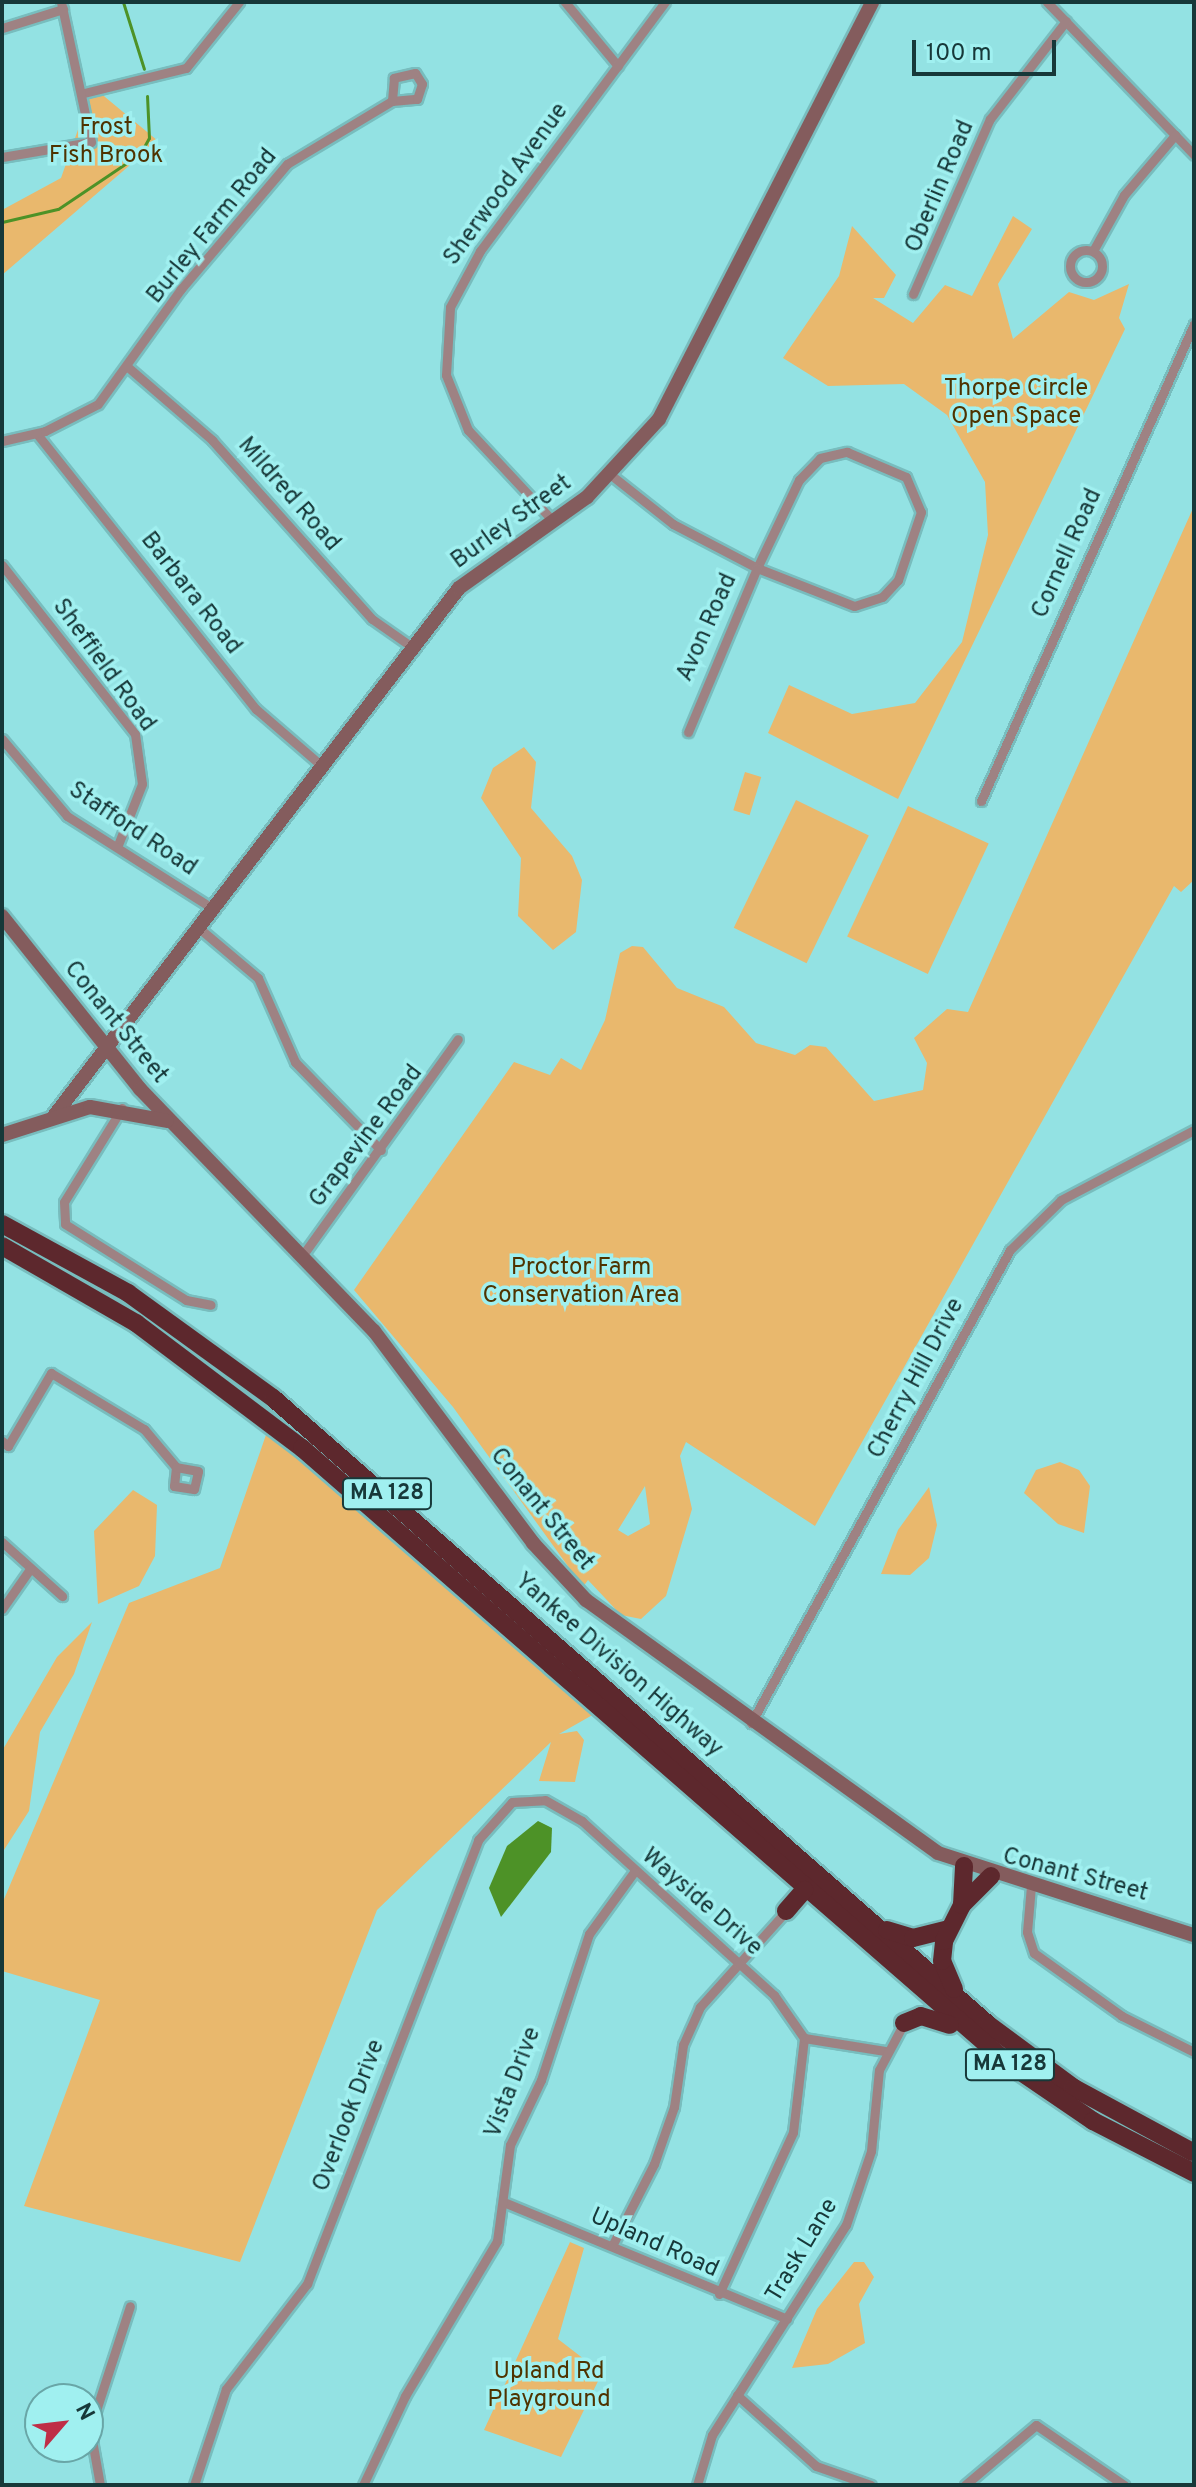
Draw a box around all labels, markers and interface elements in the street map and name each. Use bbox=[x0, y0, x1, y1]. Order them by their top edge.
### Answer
scale bar bbox=[916, 24, 1060, 74]
text: 100 m bbox=[926, 39, 992, 69]
street label: Sherwood Avenue bbox=[438, 98, 576, 272]
park label: Frost Fish Brook bbox=[49, 115, 163, 171]
street label: Oberlin Road bbox=[900, 117, 982, 257]
street label: Burley Farm Road bbox=[142, 144, 284, 310]
park label: Thorpe Circle Open Space bbox=[944, 376, 1088, 432]
street label: Mildred Road bbox=[231, 432, 345, 558]
street label: Burley Street bbox=[446, 470, 578, 576]
street label: Cornell Road bbox=[1027, 485, 1109, 623]
street label: Barbara Road bbox=[133, 527, 247, 661]
street label: Avon Road bbox=[671, 570, 745, 686]
street label: Sheffield Road bbox=[45, 594, 161, 738]
street label: Stafford Road bbox=[62, 777, 202, 883]
street label: Conant Street bbox=[57, 956, 173, 1090]
street label: Grapevine Road bbox=[304, 1060, 430, 1214]
park label: Proctor Farm Conservation Area bbox=[482, 1255, 680, 1311]
street label: Cherry Hill Drive bbox=[863, 1294, 971, 1464]
street label: Conant Street bbox=[483, 1443, 599, 1577]
road number: MA 128 bbox=[341, 1476, 433, 1512]
street label: Yankee Division Highway bbox=[508, 1568, 728, 1764]
street label: Wayside Drive bbox=[635, 1843, 767, 1963]
street label: Conant Street bbox=[999, 1843, 1151, 1909]
street label: Vista Drive bbox=[480, 2023, 548, 2143]
street label: Overlook Drive bbox=[308, 2036, 392, 2196]
road number: MA 128 bbox=[964, 2047, 1056, 2083]
street label: Trask Lane bbox=[761, 2194, 845, 2308]
street label: Upland Road bbox=[585, 2203, 723, 2285]
park label: Upland Rd Playground bbox=[487, 2359, 611, 2415]
north arrow bbox=[24, 2383, 104, 2463]
text: N bbox=[68, 2399, 99, 2426]

